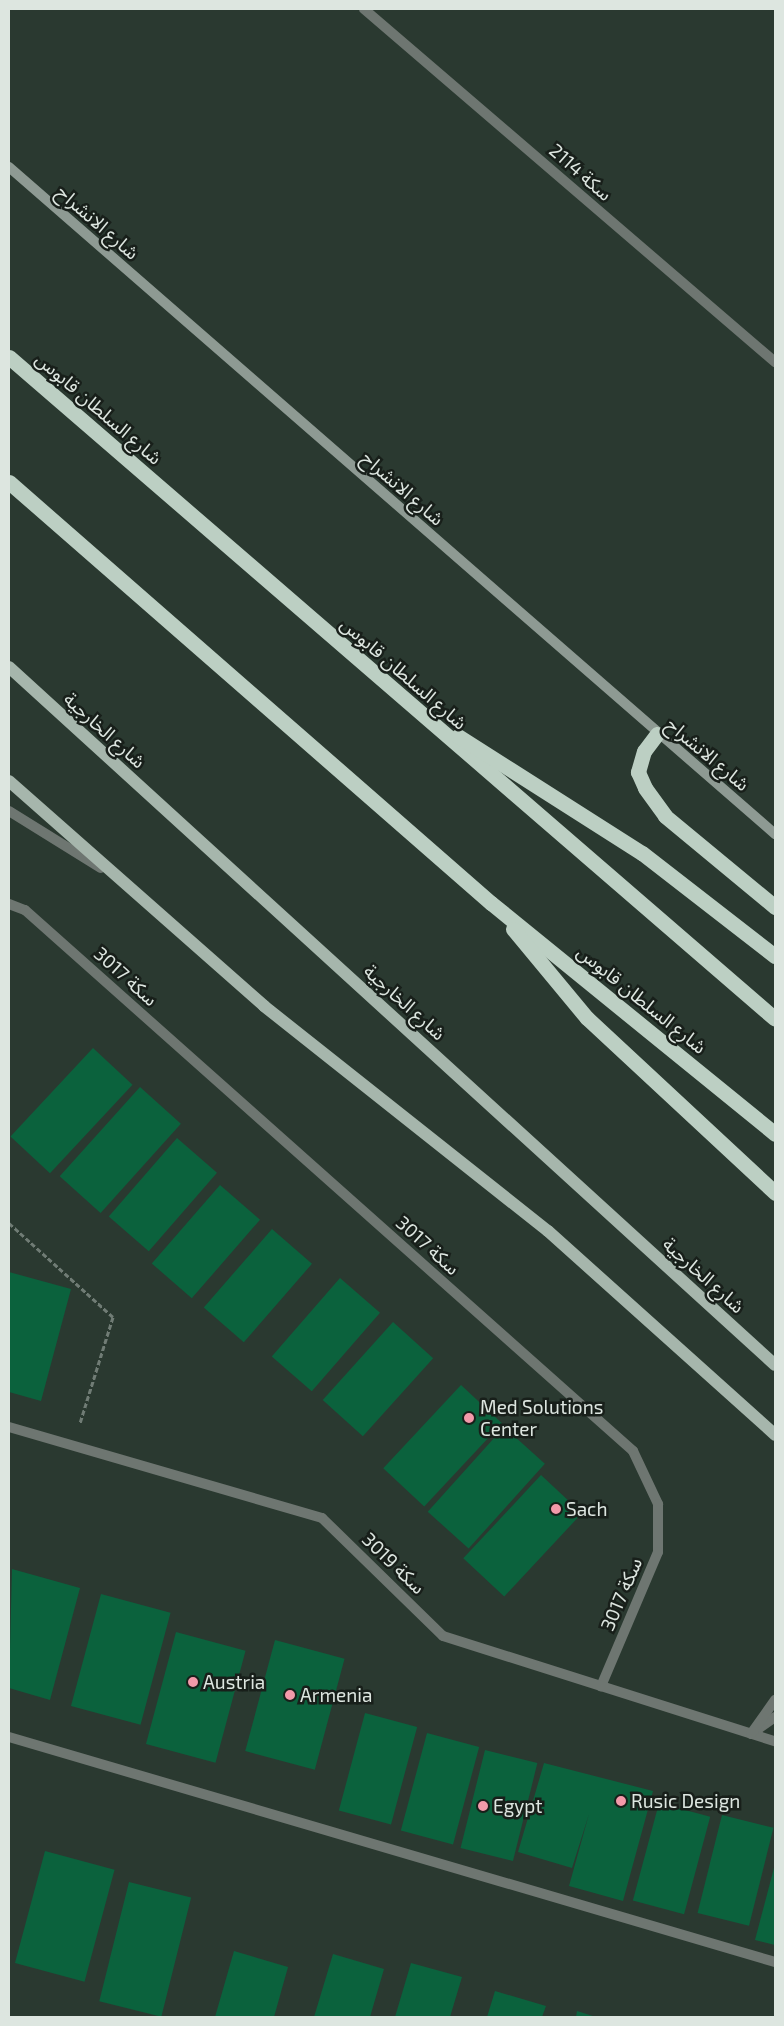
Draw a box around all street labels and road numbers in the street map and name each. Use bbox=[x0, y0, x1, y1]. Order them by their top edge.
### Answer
street label: سكة 2114 bbox=[545, 139, 617, 205]
street label: شارع الانشراح bbox=[52, 180, 144, 264]
street label: شارع السلطان قابوس bbox=[31, 347, 167, 469]
street label: شارع الانشراح bbox=[357, 446, 449, 530]
street label: شارع السلطان قابوس bbox=[336, 612, 472, 734]
street label: شارع الخارجية bbox=[59, 687, 151, 773]
street label: شارع الانشراح bbox=[662, 713, 754, 795]
street label: شارع السلطان قابوس bbox=[573, 940, 711, 1058]
street label: سكة 3017 bbox=[90, 942, 162, 1010]
street label: شارع الخارجية bbox=[359, 959, 451, 1045]
street label: سكة 3017 bbox=[392, 1211, 464, 1279]
street label: شارع الخارجية bbox=[658, 1232, 750, 1318]
street label: سكة 3019 bbox=[358, 1528, 430, 1598]
street label: سكة 3017 bbox=[595, 1554, 647, 1634]

